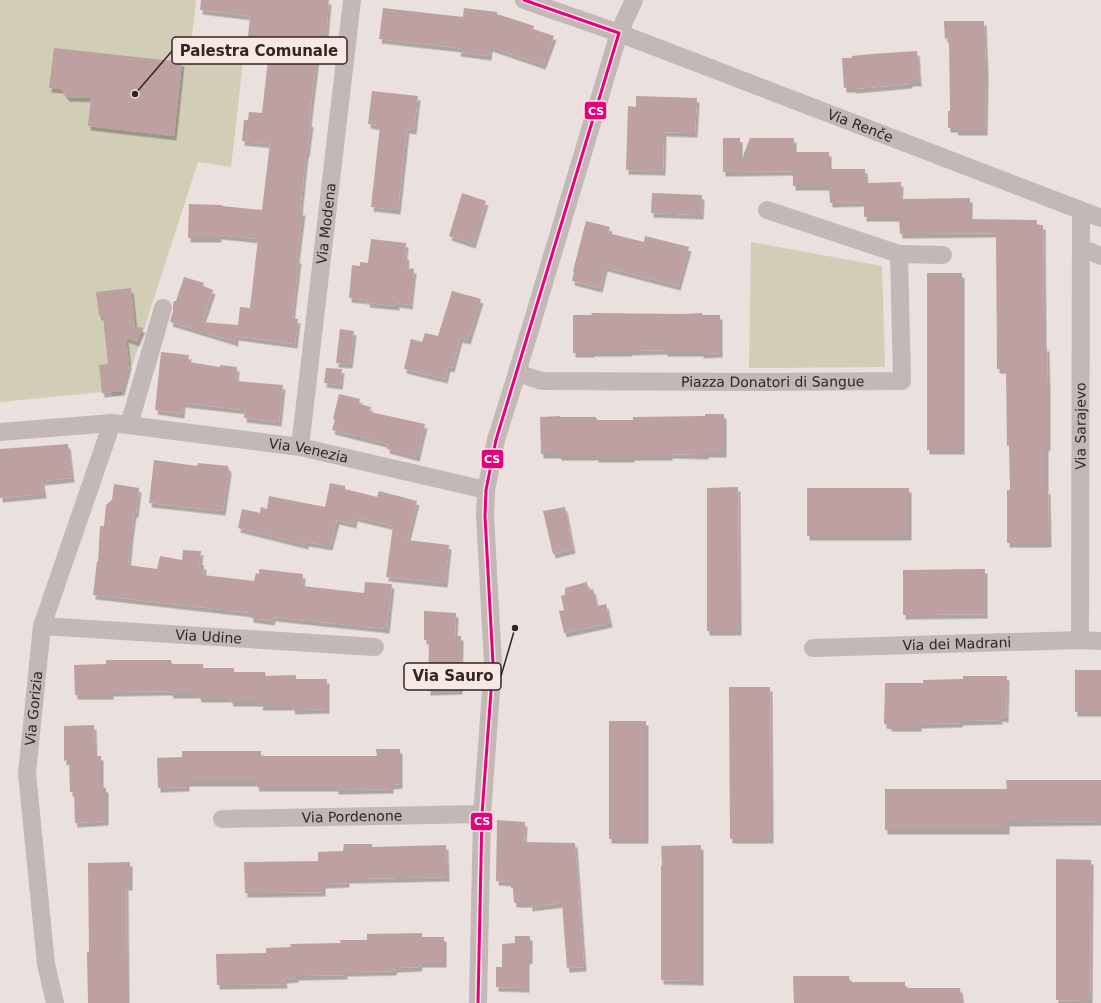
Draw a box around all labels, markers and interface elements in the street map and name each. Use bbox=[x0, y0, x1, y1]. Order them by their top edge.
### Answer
callout: Palestra Comunale bbox=[172, 37, 347, 64]
text: Palestra Comunale bbox=[180, 42, 338, 60]
line badge: CS bbox=[584, 101, 607, 120]
text: CS bbox=[588, 105, 604, 118]
street label: Via Renče bbox=[825, 106, 895, 145]
street label: Via Modena bbox=[313, 182, 339, 265]
street label: Piazza Donatori di Sangue bbox=[681, 373, 864, 390]
street label: Via Sarajevo bbox=[1072, 382, 1089, 470]
street label: Via Venezia bbox=[268, 435, 350, 466]
line badge: CS bbox=[481, 449, 504, 469]
text: CS bbox=[484, 453, 500, 466]
street label: Via Udine bbox=[175, 626, 242, 647]
street label: Via dei Madrani bbox=[902, 634, 1012, 653]
callout: Via Sauro bbox=[404, 663, 501, 690]
text: Via Sauro bbox=[412, 667, 494, 685]
street label: Via Gorizia bbox=[22, 670, 45, 746]
street label: Via Pordenone bbox=[301, 808, 402, 825]
line badge: CS bbox=[470, 812, 493, 831]
text: CS bbox=[474, 815, 490, 828]

